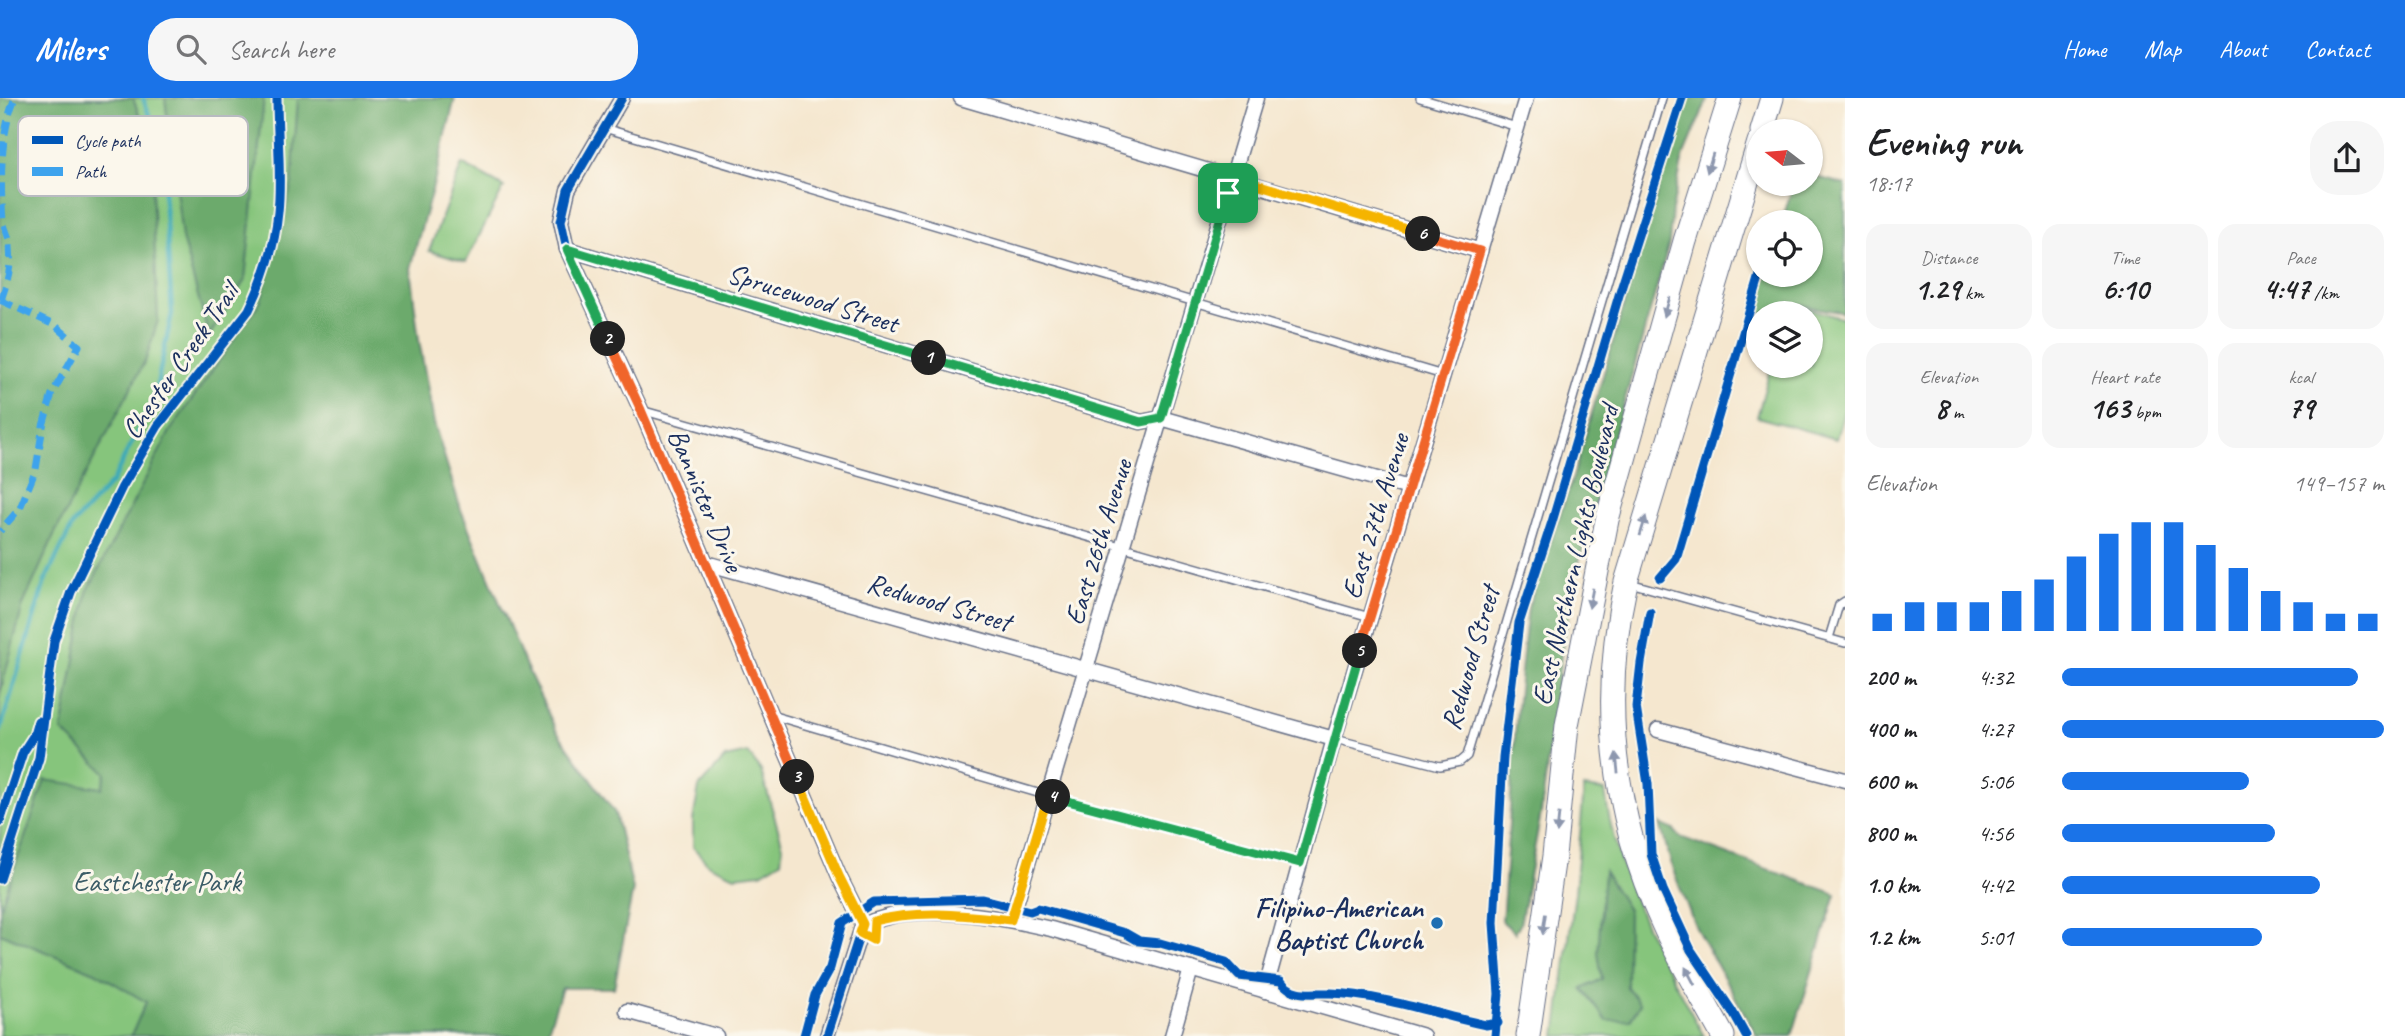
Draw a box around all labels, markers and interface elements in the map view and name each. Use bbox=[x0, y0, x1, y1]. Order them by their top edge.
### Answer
search box bbox=[148, 18, 638, 81]
text: Milers bbox=[35, 28, 106, 70]
icon: search bbox=[172, 30, 210, 68]
text: Search here bbox=[228, 33, 334, 66]
text: Home bbox=[2063, 34, 2106, 64]
text: Map bbox=[2144, 34, 2181, 64]
text: About bbox=[2219, 34, 2267, 64]
text: Contact bbox=[2305, 34, 2370, 64]
legend bbox=[18, 116, 248, 196]
north arrow bbox=[1746, 119, 1824, 196]
map controls bbox=[1746, 119, 1823, 378]
text: Evening run bbox=[1866, 119, 2022, 166]
button: share bbox=[2310, 121, 2384, 195]
text: Cycle path bbox=[75, 129, 141, 153]
one-way arrow bbox=[1704, 153, 1715, 174]
text: Path bbox=[75, 160, 108, 184]
pin bbox=[1198, 163, 1258, 223]
text: 18:17 bbox=[1866, 169, 1912, 198]
icon: arrive bbox=[1209, 174, 1247, 212]
button: locate bbox=[1746, 210, 1823, 287]
pin: 6 bbox=[1406, 216, 1440, 252]
text: 6 bbox=[1418, 221, 1427, 245]
text: Distance bbox=[1921, 246, 1977, 270]
text: Time bbox=[2110, 246, 2140, 270]
text: Pace bbox=[2286, 246, 2316, 270]
street label: Sprucewood Street bbox=[723, 255, 905, 341]
text: 1.29 bbox=[1914, 270, 1960, 308]
text: 6:10 bbox=[2101, 270, 2149, 308]
text: 4:47 bbox=[2263, 270, 2309, 308]
street label: Chester Creek Trail bbox=[114, 272, 249, 445]
text: km bbox=[1960, 281, 1984, 305]
text: /km bbox=[2309, 281, 2339, 305]
one-way arrow bbox=[1661, 297, 1671, 318]
button: layers bbox=[1746, 301, 1823, 378]
pin: 2 bbox=[590, 322, 626, 356]
text: 2 bbox=[603, 326, 612, 350]
pin: 1 bbox=[912, 341, 946, 376]
text: 1 bbox=[924, 345, 933, 369]
text: Elevation bbox=[1920, 365, 1978, 389]
text: Heart rate bbox=[2090, 365, 2160, 389]
text: kcal bbox=[2288, 365, 2314, 389]
text: 8 bbox=[1935, 389, 1948, 427]
text: 163 bbox=[2089, 389, 2130, 427]
text: 79 bbox=[2288, 389, 2314, 427]
street label: East Northern Lights Boulevard bbox=[1523, 398, 1627, 708]
text: m bbox=[1948, 400, 1963, 424]
text: bpm bbox=[2130, 400, 2161, 424]
street label: Bannister Drive bbox=[660, 423, 753, 579]
street label: East 27th Avenue bbox=[1333, 427, 1417, 603]
street label: East 26th Avenue bbox=[1056, 453, 1140, 629]
text: Elevation bbox=[1866, 469, 1937, 498]
text: 149–157 m bbox=[2293, 469, 2384, 498]
one-way arrow bbox=[1638, 515, 1648, 536]
street label: Redwood Street bbox=[863, 565, 1018, 640]
street label: Redwood Street bbox=[1433, 579, 1508, 734]
one-way arrow bbox=[1585, 587, 1596, 609]
pin: 5 bbox=[1342, 634, 1378, 668]
text: 5 bbox=[1355, 638, 1364, 662]
text: 200 m bbox=[1866, 663, 1916, 692]
text: 4:32 bbox=[1978, 663, 2014, 692]
text: 400 m bbox=[1866, 715, 1916, 744]
text: 4:27 bbox=[1978, 715, 2014, 744]
one-way arrow bbox=[1611, 752, 1622, 774]
pin: 3 bbox=[780, 760, 814, 794]
text: 3 bbox=[792, 764, 801, 788]
text: 600 m bbox=[1866, 767, 1916, 796]
text: 5:06 bbox=[1978, 767, 2014, 796]
pin: 4 bbox=[1036, 780, 1070, 814]
text: 4 bbox=[1048, 784, 1057, 808]
one-way arrow bbox=[1552, 812, 1563, 834]
text: 800 m bbox=[1866, 819, 1916, 848]
text: 4:56 bbox=[1978, 819, 2014, 848]
park label: Eastchester Park bbox=[73, 864, 243, 899]
text: 1.0 km bbox=[1866, 871, 1920, 900]
text: 4:42 bbox=[1978, 871, 2014, 900]
place label: Filipino-American Baptist Church bbox=[1255, 890, 1424, 957]
one-way arrow bbox=[1538, 913, 1549, 935]
marker: Filipino-American Baptist Church bbox=[1429, 915, 1445, 931]
text: 1.2 km bbox=[1866, 923, 1920, 952]
text: 5:01 bbox=[1978, 923, 2014, 952]
one-way arrow bbox=[1684, 967, 1696, 986]

